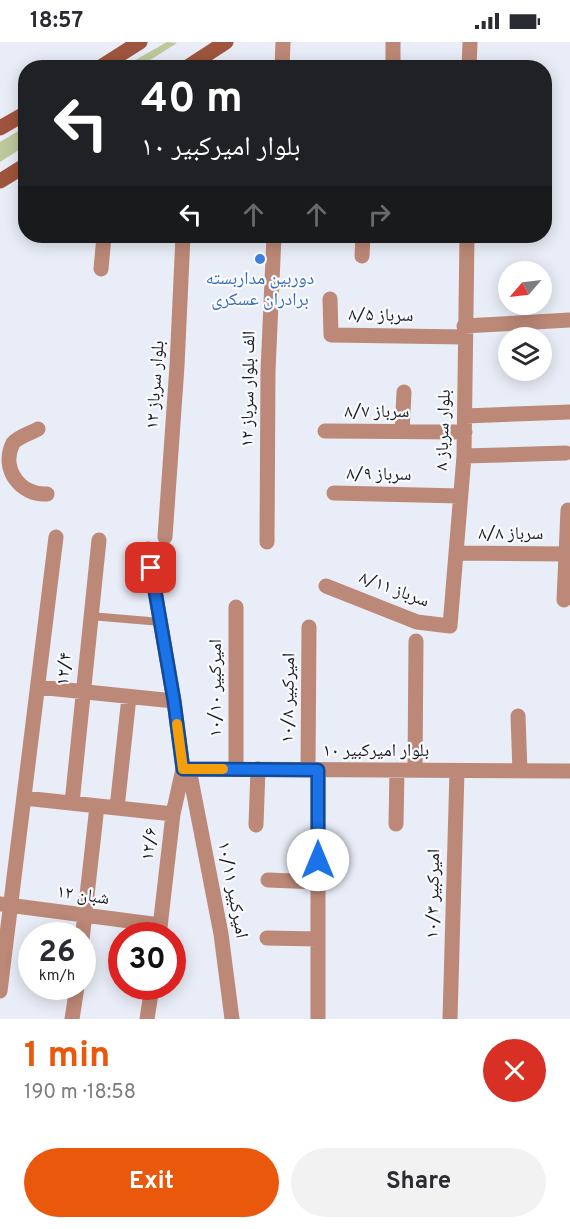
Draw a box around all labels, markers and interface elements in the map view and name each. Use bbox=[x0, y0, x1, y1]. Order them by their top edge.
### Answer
text: 18:57 bbox=[30, 8, 83, 35]
text: 40 m bbox=[141, 74, 243, 127]
icon: left bbox=[42, 84, 120, 162]
text: ۱۰ بلوار امیرکبیر bbox=[141, 131, 301, 165]
icon: left bbox=[174, 198, 207, 231]
icon: ahead bbox=[237, 198, 270, 231]
icon: ahead bbox=[300, 198, 333, 231]
icon: right bbox=[363, 198, 396, 231]
marker: دوربین مداربسته برادران عسکری bbox=[253, 252, 267, 266]
north arrow bbox=[498, 261, 552, 315]
map controls bbox=[498, 261, 552, 381]
place label: دوربین مداربسته برادران عسکری bbox=[206, 268, 314, 312]
street label: ۸/۵ سرباز bbox=[348, 304, 414, 328]
button: layers bbox=[498, 327, 552, 381]
street label: ۱۲ الف بلوار سرباز bbox=[236, 331, 262, 447]
street label: ۱۲ بلوار سرباز bbox=[141, 340, 171, 430]
street label: ۸ بلوار سرباز bbox=[431, 389, 457, 471]
street label: ۸/۷ سرباز bbox=[345, 401, 409, 424]
street label: ۸/۹ سرباز bbox=[346, 463, 412, 487]
street label: ۸/۸ سرباز bbox=[479, 523, 543, 546]
pin bbox=[125, 542, 176, 593]
icon: arrive bbox=[134, 551, 167, 584]
street label: ۸/۱۱ سرباز bbox=[356, 567, 432, 613]
street label: ۱۰/۱۰ امیرکبیر bbox=[205, 639, 228, 737]
street label: ۱۲/۴ bbox=[52, 651, 78, 687]
street label: ۱۰/۸ امیرکبیر bbox=[277, 653, 301, 743]
street label: ۱۰ بلوار امیرکبیر bbox=[323, 740, 429, 763]
street label: ۱۲/۶ bbox=[137, 826, 163, 862]
position arrow bbox=[286, 828, 350, 892]
street label: ۱۰/۱۱ امیرکبیر bbox=[211, 840, 253, 940]
street label: ۱۰/۳ امیرکبیر bbox=[422, 849, 446, 939]
street label: ۱۲ شبان bbox=[55, 881, 111, 911]
speed limit sign: 30 bbox=[108, 922, 186, 1000]
text: 26 bbox=[39, 935, 75, 972]
text: km/h bbox=[39, 967, 75, 986]
text: 1 min bbox=[24, 1034, 110, 1080]
button: close bbox=[483, 1039, 546, 1102]
text: 190 m · 18:58 bbox=[24, 1080, 136, 1106]
button: Exit bbox=[24, 1148, 279, 1217]
button: Share bbox=[291, 1148, 546, 1217]

